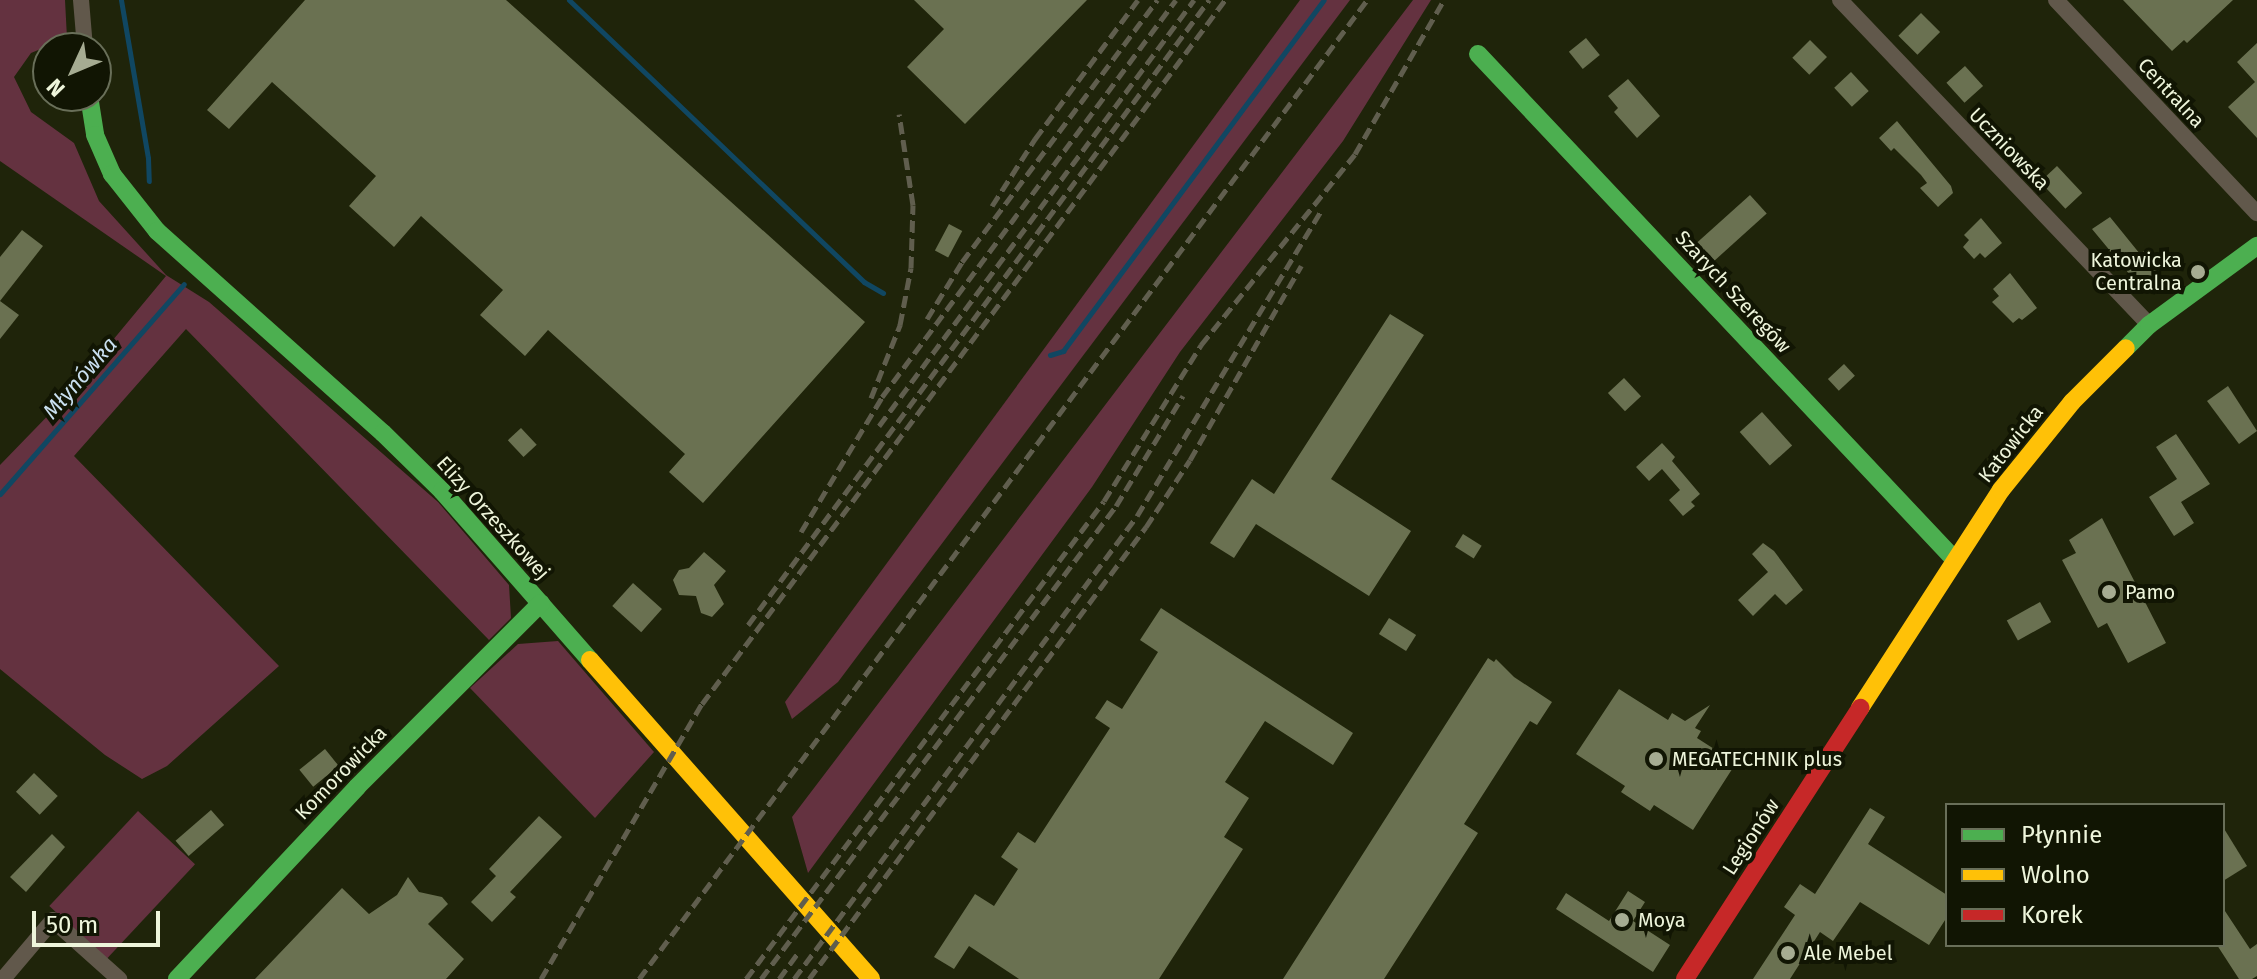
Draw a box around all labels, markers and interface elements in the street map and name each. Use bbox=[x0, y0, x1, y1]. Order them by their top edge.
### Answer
north arrow bbox=[32, 32, 112, 112]
street label: Centralna bbox=[2133, 53, 2209, 133]
text: N bbox=[41, 73, 71, 102]
street label: Uczniowska bbox=[1964, 103, 2054, 195]
street label: Szarych Szeregów bbox=[1670, 226, 1796, 358]
place label: Katowicka Centralna bbox=[2091, 248, 2182, 295]
marker: Katowicka Centralna bbox=[2189, 263, 2207, 281]
water label: Młynówka bbox=[37, 332, 123, 424]
street label: Katowicka bbox=[1973, 401, 2049, 487]
street label: Elizy Orzeszkowej bbox=[431, 451, 555, 585]
place label: Pamo bbox=[2125, 580, 2175, 604]
marker: Pamo bbox=[2100, 583, 2118, 601]
street label: Komorowicka bbox=[290, 721, 392, 825]
place label: MEGATECHNIK plus bbox=[1672, 747, 1842, 771]
marker: MEGATECHNIK plus bbox=[1647, 750, 1665, 768]
street label: Legionów bbox=[1718, 794, 1784, 880]
legend bbox=[1945, 803, 2225, 947]
text: Płynnie bbox=[2021, 821, 2102, 849]
text: Wolno bbox=[2021, 861, 2090, 889]
scale bar bbox=[36, 895, 164, 945]
text: Korek bbox=[2021, 901, 2083, 929]
place label: Moya bbox=[1638, 908, 1686, 932]
text: 50 m bbox=[46, 911, 98, 939]
marker: Moya bbox=[1613, 911, 1631, 929]
place label: Ale Mebel bbox=[1804, 941, 1893, 965]
marker: Ale Mebel bbox=[1779, 944, 1797, 962]

